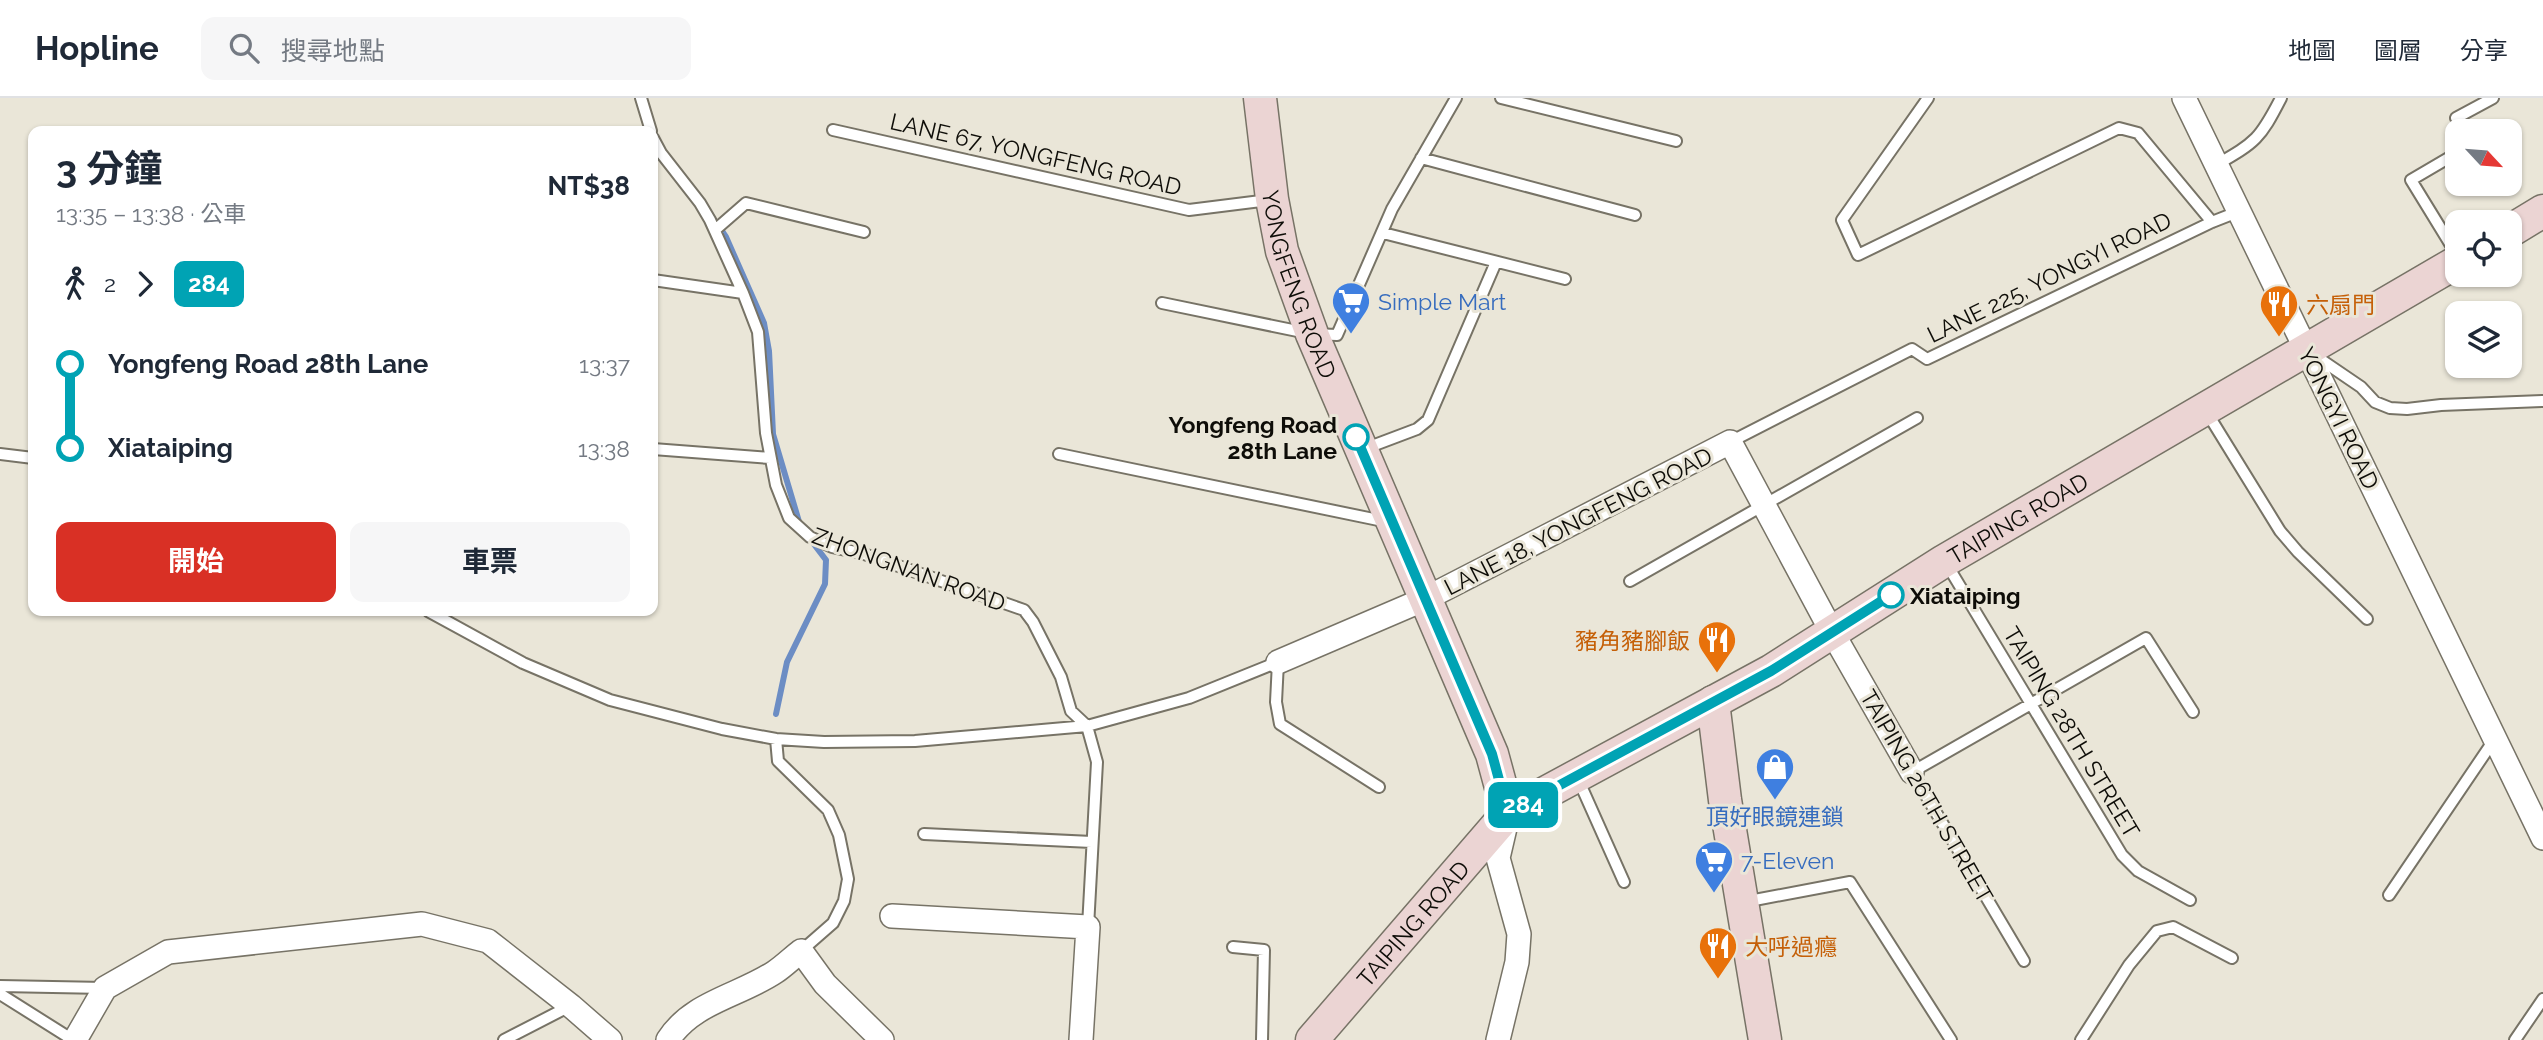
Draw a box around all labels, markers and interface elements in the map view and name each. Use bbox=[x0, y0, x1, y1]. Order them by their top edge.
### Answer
search box bbox=[201, 17, 691, 80]
text: Hopline bbox=[35, 29, 159, 68]
icon: search bbox=[225, 29, 263, 67]
text: 搜尋地點 bbox=[281, 36, 385, 66]
text: 地圖 bbox=[2288, 36, 2336, 65]
text: 圖層 bbox=[2374, 36, 2422, 65]
text: 分享 bbox=[2460, 36, 2508, 65]
street label: LANE 67, YONGFENG ROAD bbox=[888, 107, 1184, 201]
north arrow bbox=[2445, 119, 2522, 196]
map controls bbox=[2445, 119, 2522, 378]
text: 3 分鐘 bbox=[56, 146, 162, 191]
text: NT$38 bbox=[548, 171, 630, 201]
street label: YONGFENG ROAD bbox=[1258, 188, 1343, 382]
text: 13:35 – 13:38 · 公車 bbox=[56, 200, 247, 227]
street label: LANE 225, YONGYI ROAD bbox=[1923, 206, 2175, 348]
button: locate bbox=[2445, 210, 2522, 287]
icon: walk bbox=[56, 265, 94, 303]
icon: forward bbox=[126, 265, 164, 303]
text: 284 bbox=[188, 269, 230, 298]
text: 2 bbox=[104, 270, 116, 297]
supermarket icon: Simple Mart bbox=[1330, 280, 1372, 335]
restaurant icon: 六扇門 bbox=[2258, 283, 2300, 338]
place label: Simple Mart bbox=[1378, 288, 1507, 315]
place label: 六扇門 bbox=[2306, 291, 2375, 318]
button: layers bbox=[2445, 301, 2522, 378]
street label: YONGYI ROAD bbox=[2293, 342, 2385, 494]
text: Yongfeng Road 28th Lane bbox=[108, 349, 428, 379]
text: 13:37 bbox=[579, 351, 630, 378]
place label: Yongfeng Road 28th Lane bbox=[1169, 411, 1337, 464]
marker: Yongfeng Road 28th Lane bbox=[1343, 424, 1369, 450]
text: Xiataiping bbox=[108, 433, 233, 463]
text: 13:38 bbox=[578, 435, 630, 462]
street label: LANE 18, YONGFENG ROAD bbox=[1440, 442, 1716, 600]
street label: TAIPING ROAD bbox=[1943, 467, 2092, 569]
button: 開始 bbox=[56, 522, 336, 602]
button: 車票 bbox=[350, 522, 630, 602]
street label: ZHONGNAN ROAD bbox=[809, 522, 1009, 616]
marker: Xiataiping bbox=[1878, 582, 1904, 608]
place label: Xiataiping bbox=[1909, 582, 2021, 609]
restaurant icon: 豬角豬腳飯 bbox=[1696, 619, 1738, 674]
street label: TAIPING 28TH STREET bbox=[1998, 622, 2146, 842]
place label: 豬角豬腳飯 bbox=[1575, 627, 1690, 654]
street label: TAIPING 26TH STREET bbox=[1855, 685, 1999, 907]
shop icon: 頂好眼鏡連鎖 bbox=[1754, 746, 1796, 801]
line badge: 284 bbox=[1483, 782, 1563, 828]
text: 284 bbox=[1502, 790, 1544, 819]
place label: 頂好眼鏡連鎖 bbox=[1706, 803, 1844, 830]
supermarket icon: 7-Eleven bbox=[1693, 839, 1735, 894]
place label: 7-Eleven bbox=[1741, 847, 1835, 874]
street label: TAIPING ROAD bbox=[1351, 855, 1474, 992]
restaurant icon: 大呼過癮 bbox=[1697, 925, 1739, 980]
place label: 大呼過癮 bbox=[1745, 933, 1837, 960]

